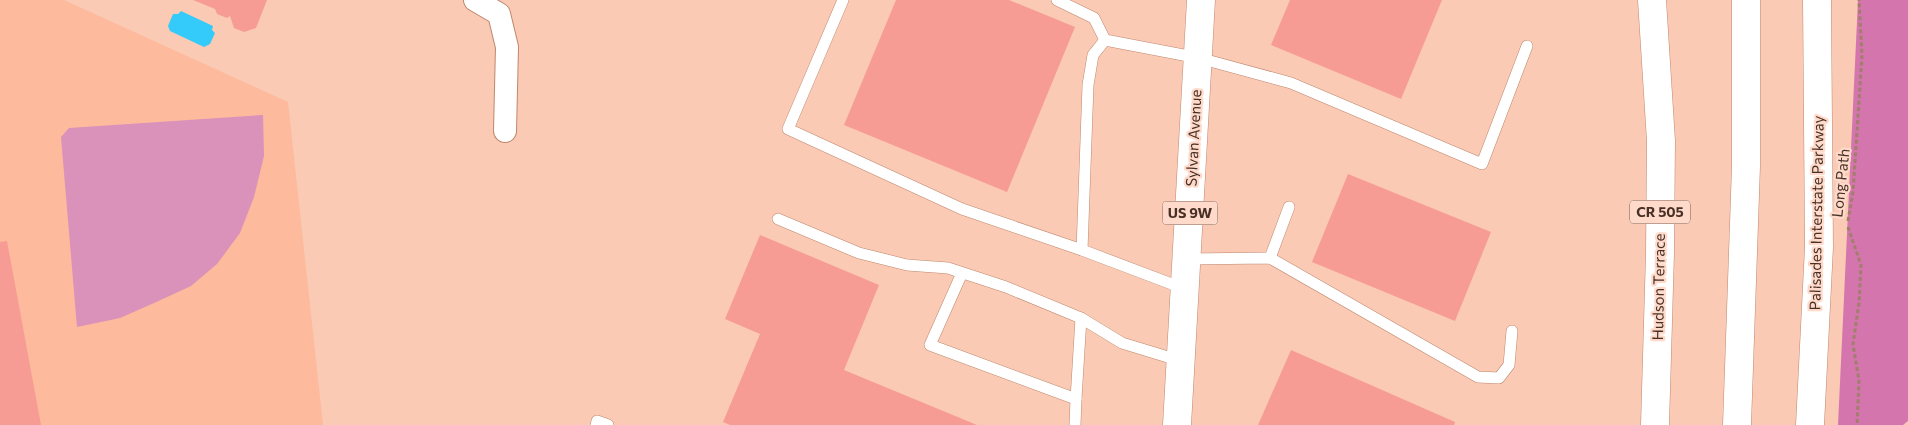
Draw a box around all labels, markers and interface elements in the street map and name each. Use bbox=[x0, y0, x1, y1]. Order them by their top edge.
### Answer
street label: Sylvan Avenue bbox=[1181, 89, 1205, 187]
street label: Palisades Interstate Parkway bbox=[1805, 115, 1827, 310]
street label: Long Path bbox=[1827, 148, 1853, 218]
road number: CR 505 bbox=[1630, 200, 1690, 223]
road number: US 9W bbox=[1162, 202, 1218, 224]
street label: Hudson Terrace bbox=[1648, 233, 1668, 341]

